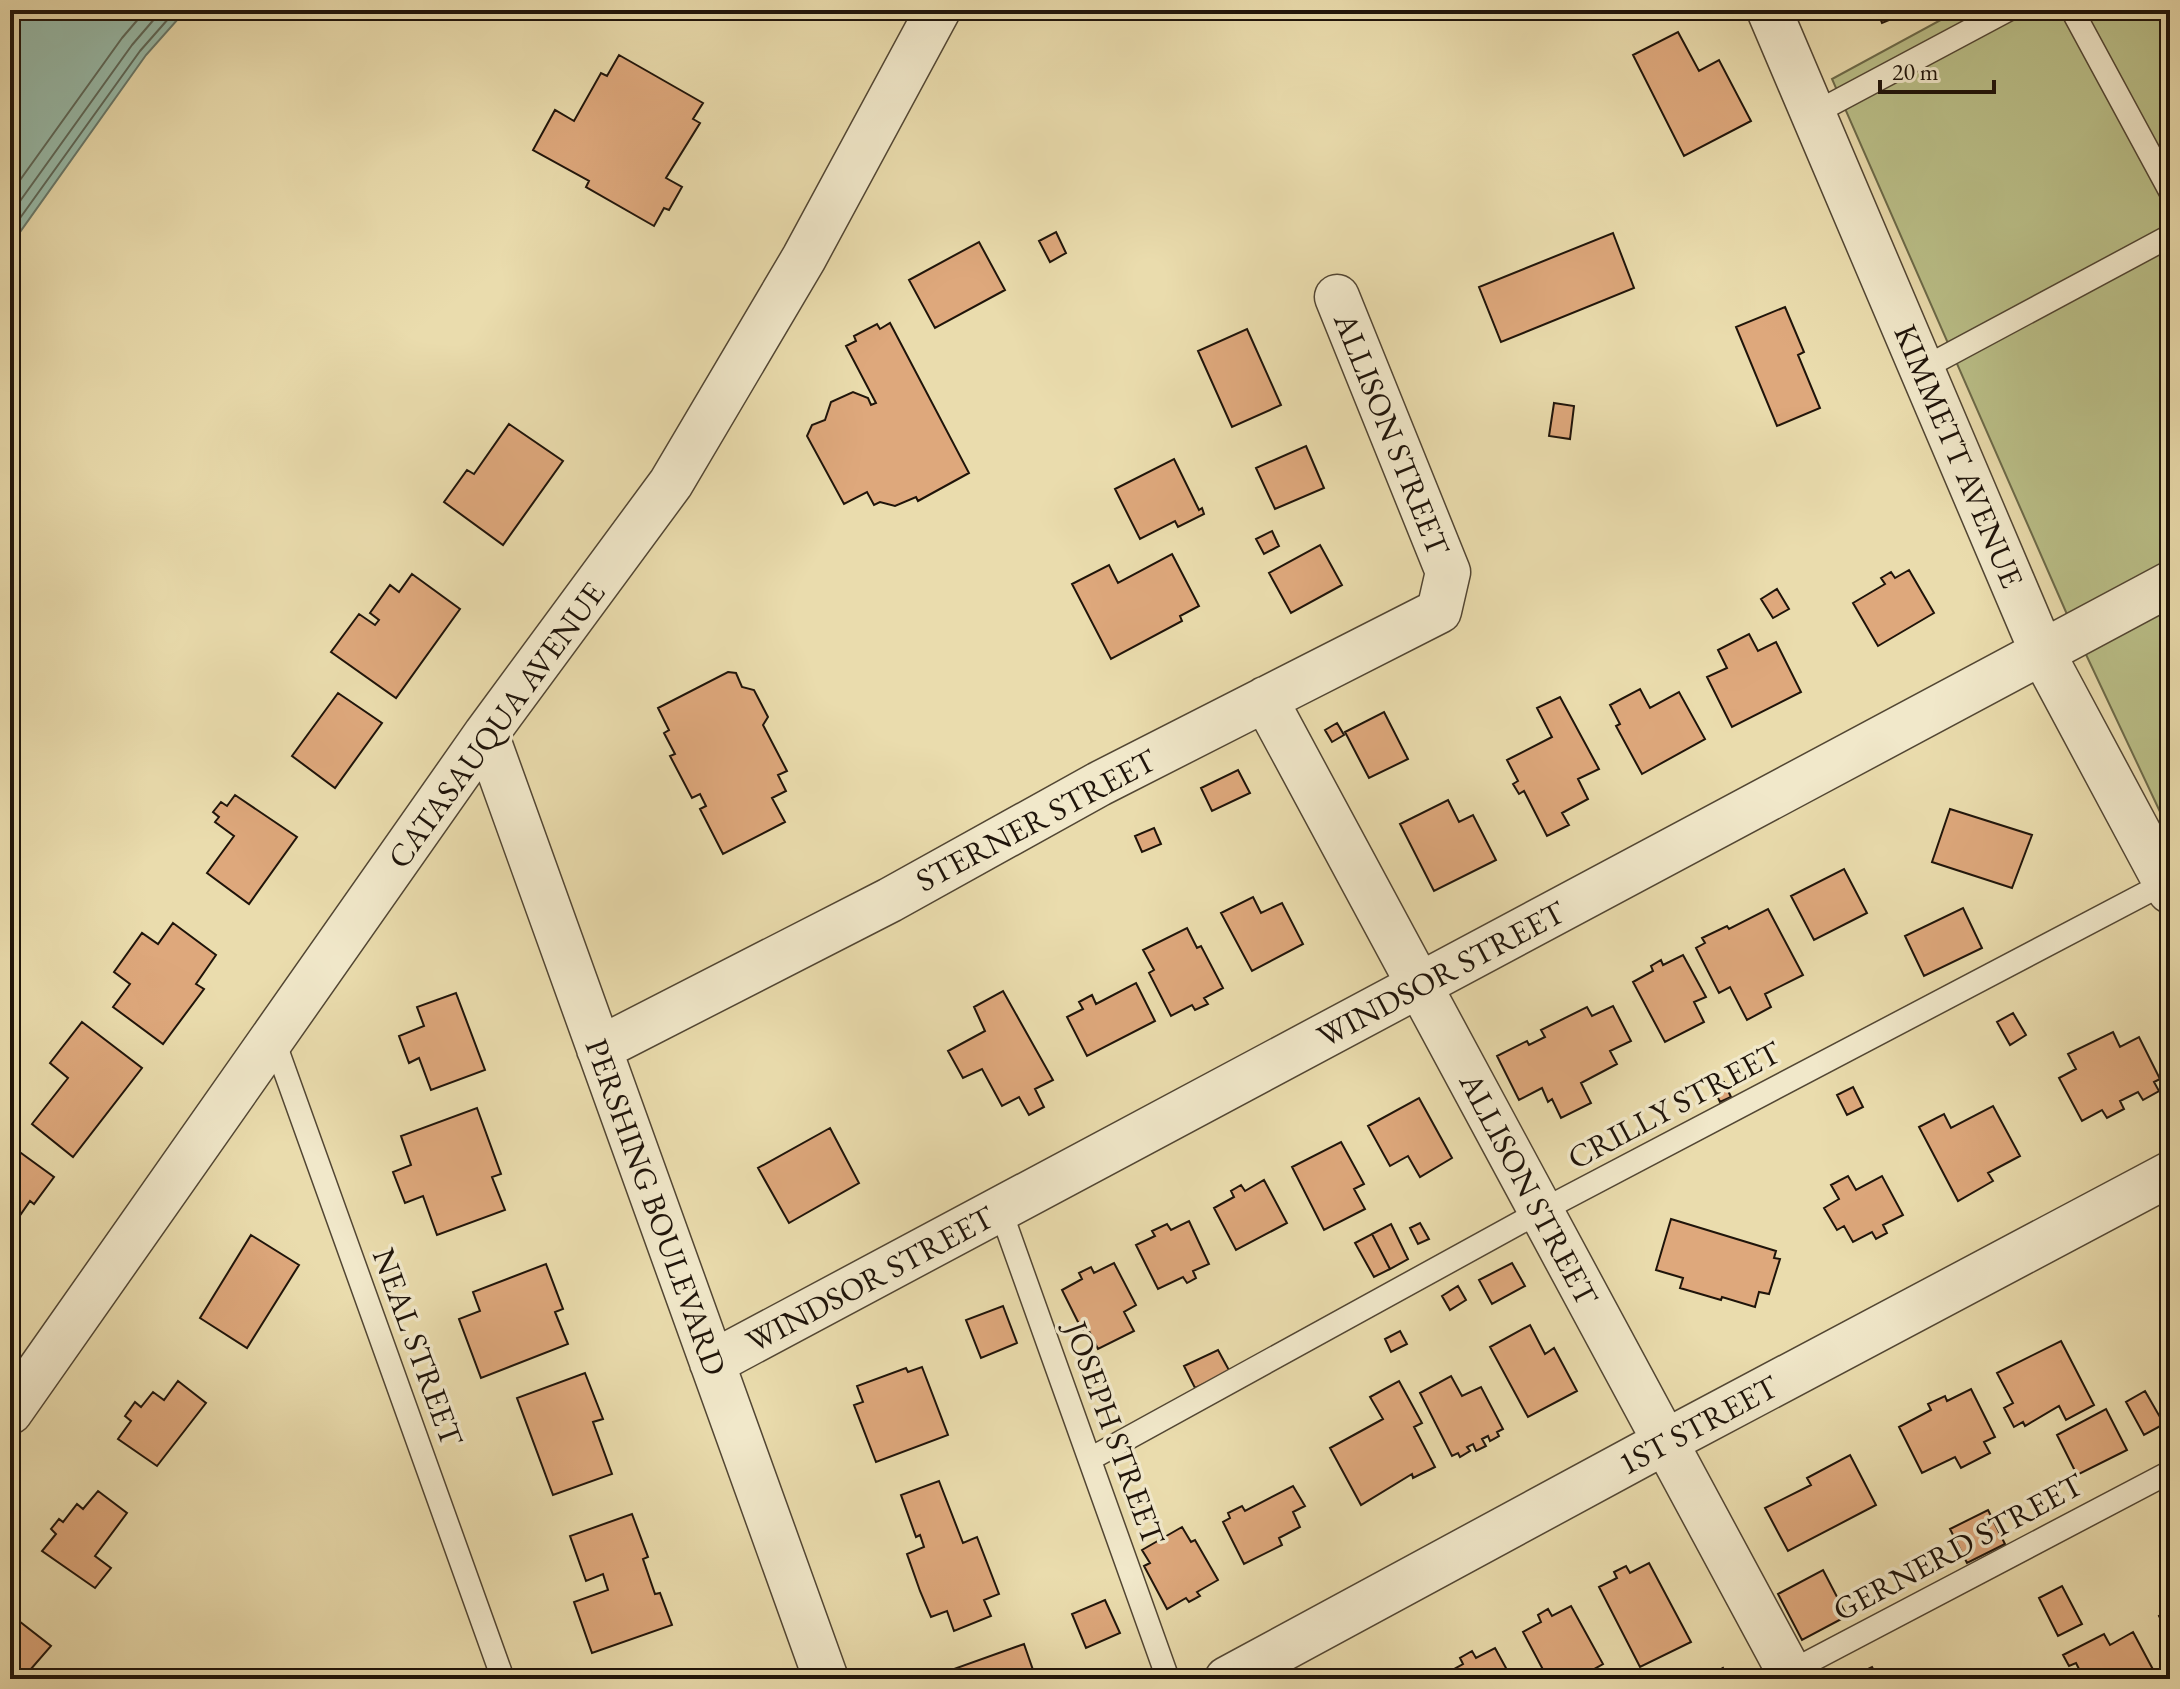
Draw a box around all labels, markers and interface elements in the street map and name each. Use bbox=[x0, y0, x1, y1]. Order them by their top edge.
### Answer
scale bar bbox=[1880, 44, 1994, 94]
text: 20 m bbox=[1892, 56, 1939, 87]
street label: ALLISON STREET bbox=[1324, 306, 1460, 562]
street label: KIMMETT AVENUE bbox=[1885, 318, 2033, 594]
street label: CATASAUQUA AVENUE bbox=[378, 573, 614, 877]
street label: STERNER STREET bbox=[909, 739, 1164, 901]
street label: WINDSOR STREET bbox=[1310, 891, 1573, 1057]
street label: CRILLY STREET bbox=[1560, 1031, 1788, 1179]
street label: PERSHING BOULEVARD bbox=[576, 1033, 736, 1381]
street label: ALLISON STREET bbox=[1449, 1064, 1608, 1313]
street label: WINDSOR STREET bbox=[739, 1196, 1002, 1362]
street label: NEAL STREET bbox=[363, 1242, 473, 1452]
street label: JOSEPH STREET bbox=[1054, 1313, 1175, 1551]
street label: 1ST STREET bbox=[1611, 1365, 1785, 1485]
street label: GERNERD STREET bbox=[1826, 1463, 2091, 1631]

